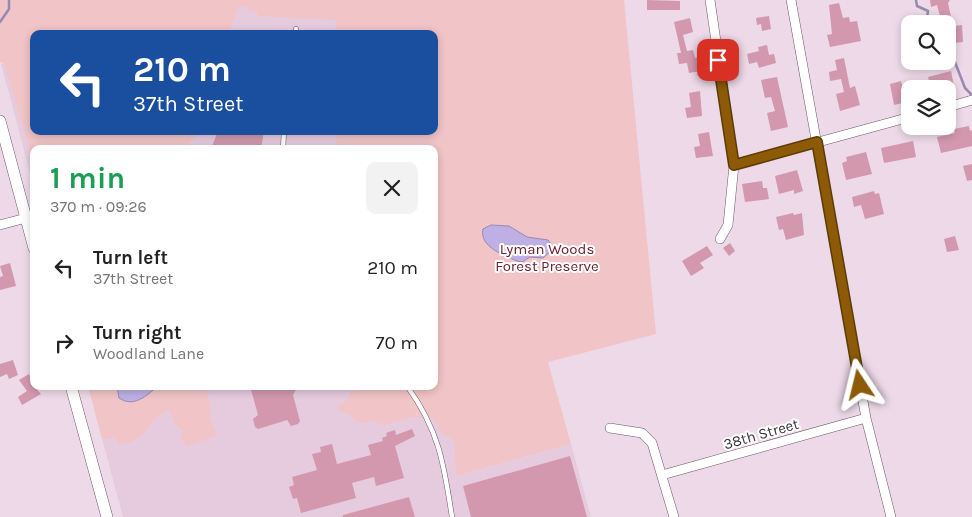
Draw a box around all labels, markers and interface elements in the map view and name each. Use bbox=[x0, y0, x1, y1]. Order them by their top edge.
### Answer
map controls bbox=[901, 15, 956, 135]
button: search bbox=[901, 15, 956, 70]
pin bbox=[697, 39, 739, 81]
icon: arrive bbox=[704, 46, 732, 74]
text: 210 m bbox=[133, 49, 231, 90]
icon: left bbox=[50, 50, 115, 115]
button: layers bbox=[901, 80, 956, 135]
text: 37th Street bbox=[133, 91, 243, 117]
text: 1 min bbox=[50, 160, 125, 196]
button: close bbox=[366, 162, 418, 214]
text: 370 m · 09:26 bbox=[50, 197, 147, 216]
park label: Lyman Woods Forest Preserve bbox=[495, 240, 599, 275]
text: Turn left bbox=[93, 247, 168, 269]
icon: left bbox=[50, 254, 78, 282]
text: 210 m bbox=[367, 257, 418, 279]
text: 37th Street bbox=[93, 269, 173, 288]
text: Turn right bbox=[93, 322, 182, 344]
icon: right bbox=[50, 329, 78, 357]
text: 70 m bbox=[376, 332, 418, 354]
text: Woodland Lane bbox=[93, 344, 204, 363]
position arrow bbox=[833, 358, 885, 410]
street label: 38th Street bbox=[721, 415, 801, 453]

